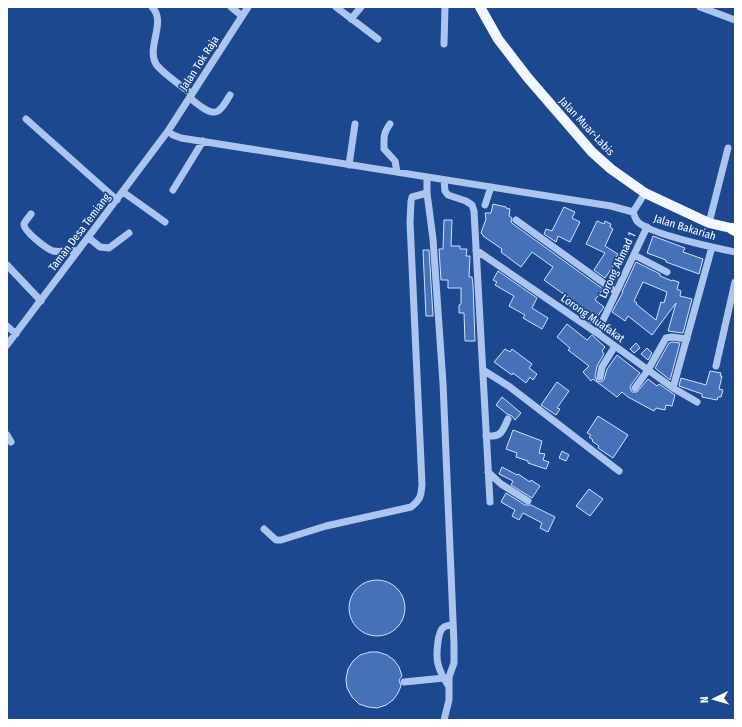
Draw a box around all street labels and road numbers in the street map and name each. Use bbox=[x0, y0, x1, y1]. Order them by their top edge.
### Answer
street label: Jalan Tok Raja bbox=[177, 34, 222, 93]
street label: Jalan Muar-Labis bbox=[556, 95, 617, 158]
street label: Taman Desa Temiang bbox=[46, 190, 113, 274]
street label: Jalan Bakariah bbox=[652, 212, 718, 243]
street label: Lorong Ahmad 1 bbox=[596, 230, 638, 300]
street label: Lorong Muafakat bbox=[558, 292, 627, 345]

